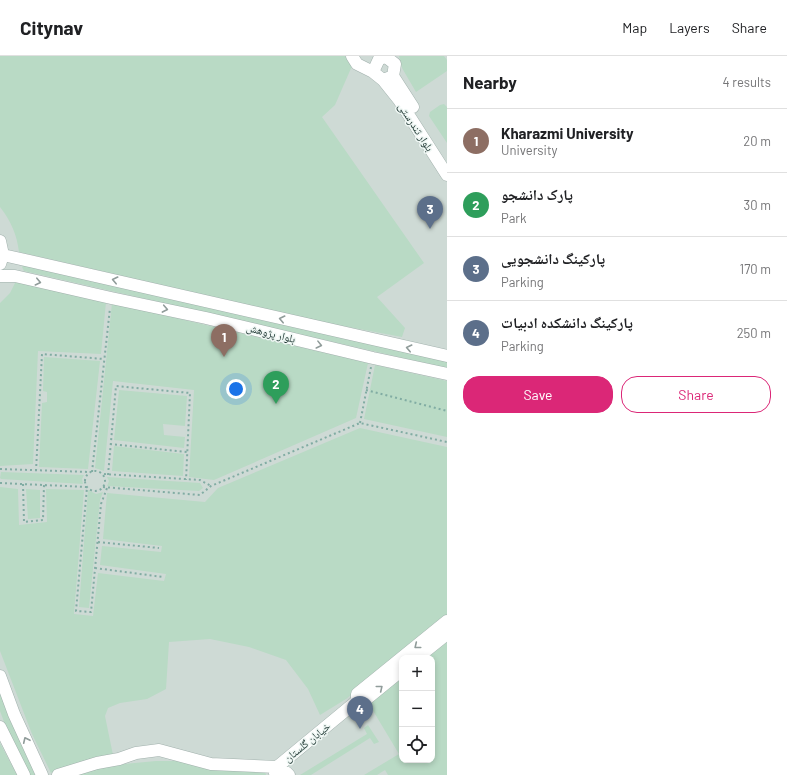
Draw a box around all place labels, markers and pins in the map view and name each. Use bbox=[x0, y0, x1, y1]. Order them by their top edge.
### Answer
pin: 3 bbox=[417, 196, 443, 229]
pin: 1 bbox=[211, 324, 237, 357]
pin: 2 bbox=[263, 371, 289, 404]
pin: 4 bbox=[347, 696, 373, 729]

